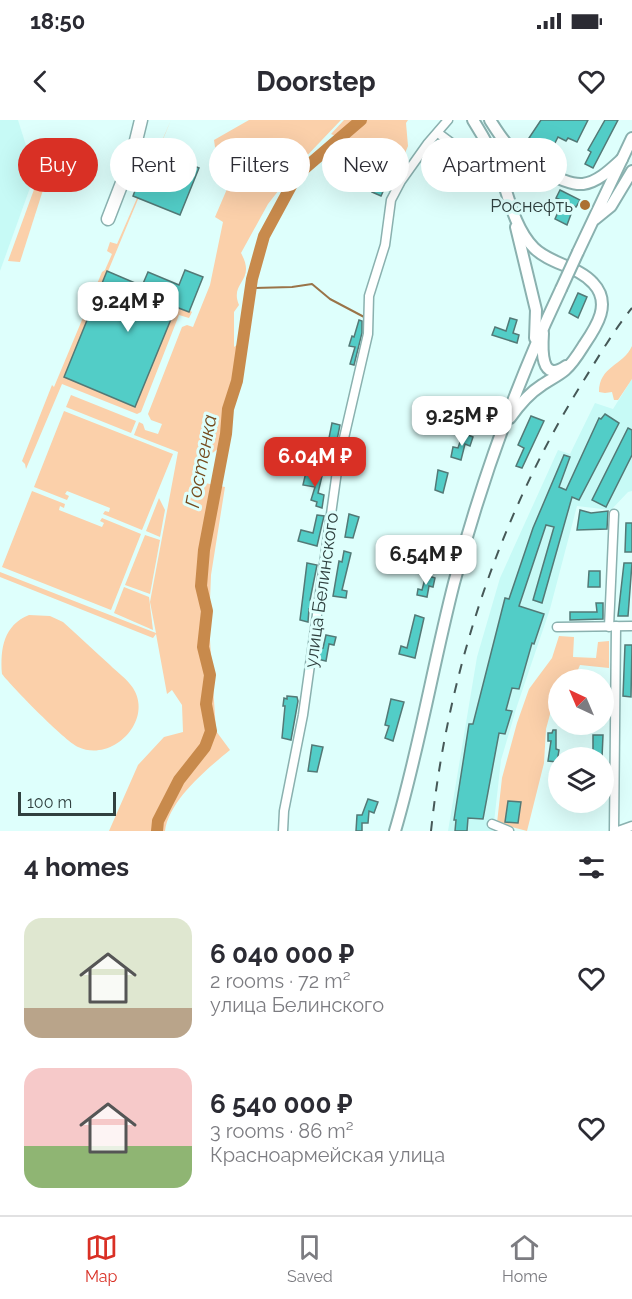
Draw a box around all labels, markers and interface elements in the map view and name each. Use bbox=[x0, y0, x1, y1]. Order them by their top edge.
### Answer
text: 18:50 bbox=[30, 8, 85, 34]
icon: back bbox=[24, 65, 57, 98]
icon: heart bbox=[575, 65, 608, 98]
text: Doorstep bbox=[256, 66, 376, 97]
chip: Buy bbox=[18, 138, 98, 192]
chip: Rent bbox=[110, 138, 197, 192]
chip: Filters bbox=[209, 138, 310, 192]
chip: New bbox=[322, 138, 409, 192]
chip: Apartment bbox=[421, 138, 567, 192]
place label: Роснефть bbox=[490, 195, 573, 216]
marker: Роснефть bbox=[578, 198, 592, 212]
pin: 9.24M ₽ bbox=[73, 282, 183, 333]
text: 9.24M ₽ bbox=[92, 289, 164, 313]
pin: 9.25M ₽ bbox=[407, 396, 517, 447]
text: 9.25M ₽ bbox=[426, 403, 498, 427]
water label: Гостенка bbox=[180, 412, 222, 510]
pin: 6.04M ₽ bbox=[260, 437, 370, 488]
text: 6.04M ₽ bbox=[278, 444, 352, 468]
street label: улица Белинского bbox=[300, 511, 342, 669]
pin: 6.54M ₽ bbox=[371, 535, 481, 586]
text: 6.54M ₽ bbox=[390, 542, 462, 566]
north arrow bbox=[548, 669, 614, 735]
map controls bbox=[548, 669, 614, 813]
button: layers bbox=[548, 747, 614, 813]
scale bar bbox=[18, 789, 116, 816]
text: 100 m bbox=[27, 793, 72, 812]
icon: filters bbox=[575, 851, 608, 884]
text: 4 homes bbox=[24, 852, 129, 882]
text: 6 040 000 ₽ bbox=[210, 939, 354, 969]
icon: home bbox=[72, 942, 144, 1014]
icon: heart bbox=[575, 962, 608, 995]
text: 2 rooms · 72 m² bbox=[210, 969, 350, 993]
text: улица Белинского bbox=[210, 993, 384, 1017]
text: 6 540 000 ₽ bbox=[210, 1089, 353, 1119]
icon: home bbox=[72, 1092, 144, 1164]
icon: heart bbox=[575, 1112, 608, 1145]
text: 3 rooms · 86 m² bbox=[210, 1119, 353, 1143]
text: Красноармейская улица bbox=[210, 1143, 445, 1167]
tab: Map bbox=[85, 1231, 118, 1286]
tab: Saved bbox=[287, 1231, 333, 1286]
tab: Home bbox=[502, 1231, 547, 1286]

